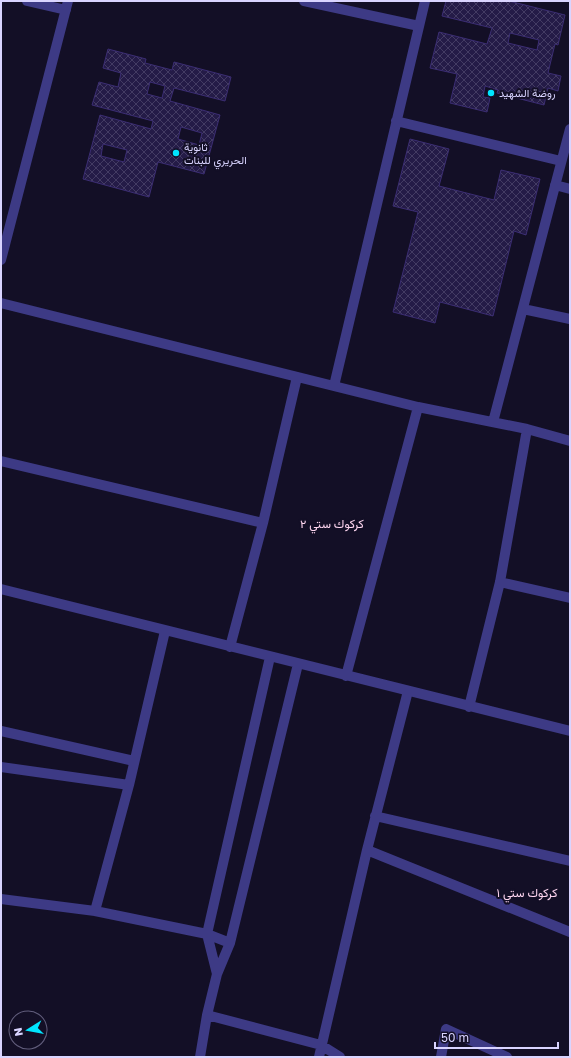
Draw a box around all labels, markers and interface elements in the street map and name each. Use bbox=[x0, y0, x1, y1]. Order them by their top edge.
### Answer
place label: روضة الشهيد bbox=[499, 86, 556, 100]
marker: روضة الشهيد bbox=[486, 88, 496, 98]
place label: ثانوية الحريري للبنات bbox=[184, 140, 247, 170]
marker: ثانوية الحريري للبنات bbox=[171, 148, 181, 158]
district label: كركوك ستي ٢ bbox=[300, 516, 364, 534]
district label: كركوك ستي ١ bbox=[496, 885, 558, 903]
north arrow bbox=[8, 1010, 48, 1050]
scale bar bbox=[435, 1024, 558, 1050]
text: N bbox=[11, 1027, 25, 1037]
text: 50 m bbox=[441, 1030, 469, 1045]

